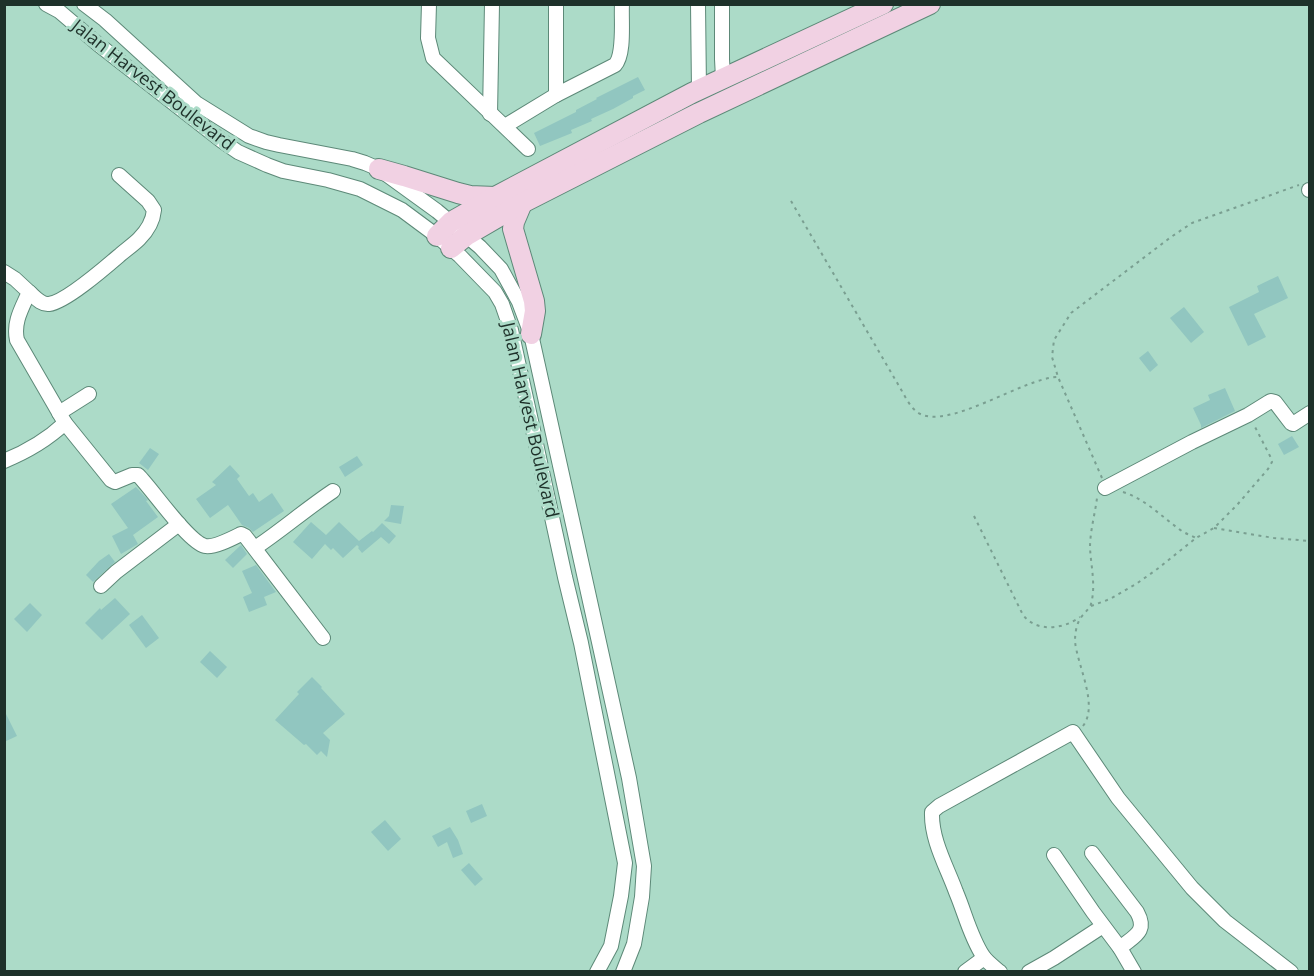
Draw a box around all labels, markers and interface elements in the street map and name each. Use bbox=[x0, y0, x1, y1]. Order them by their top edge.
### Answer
street label: Jalan Harvest Boulevard bbox=[66, 12, 240, 155]
street label: Jalan Harvest Boulevard bbox=[496, 318, 565, 520]

